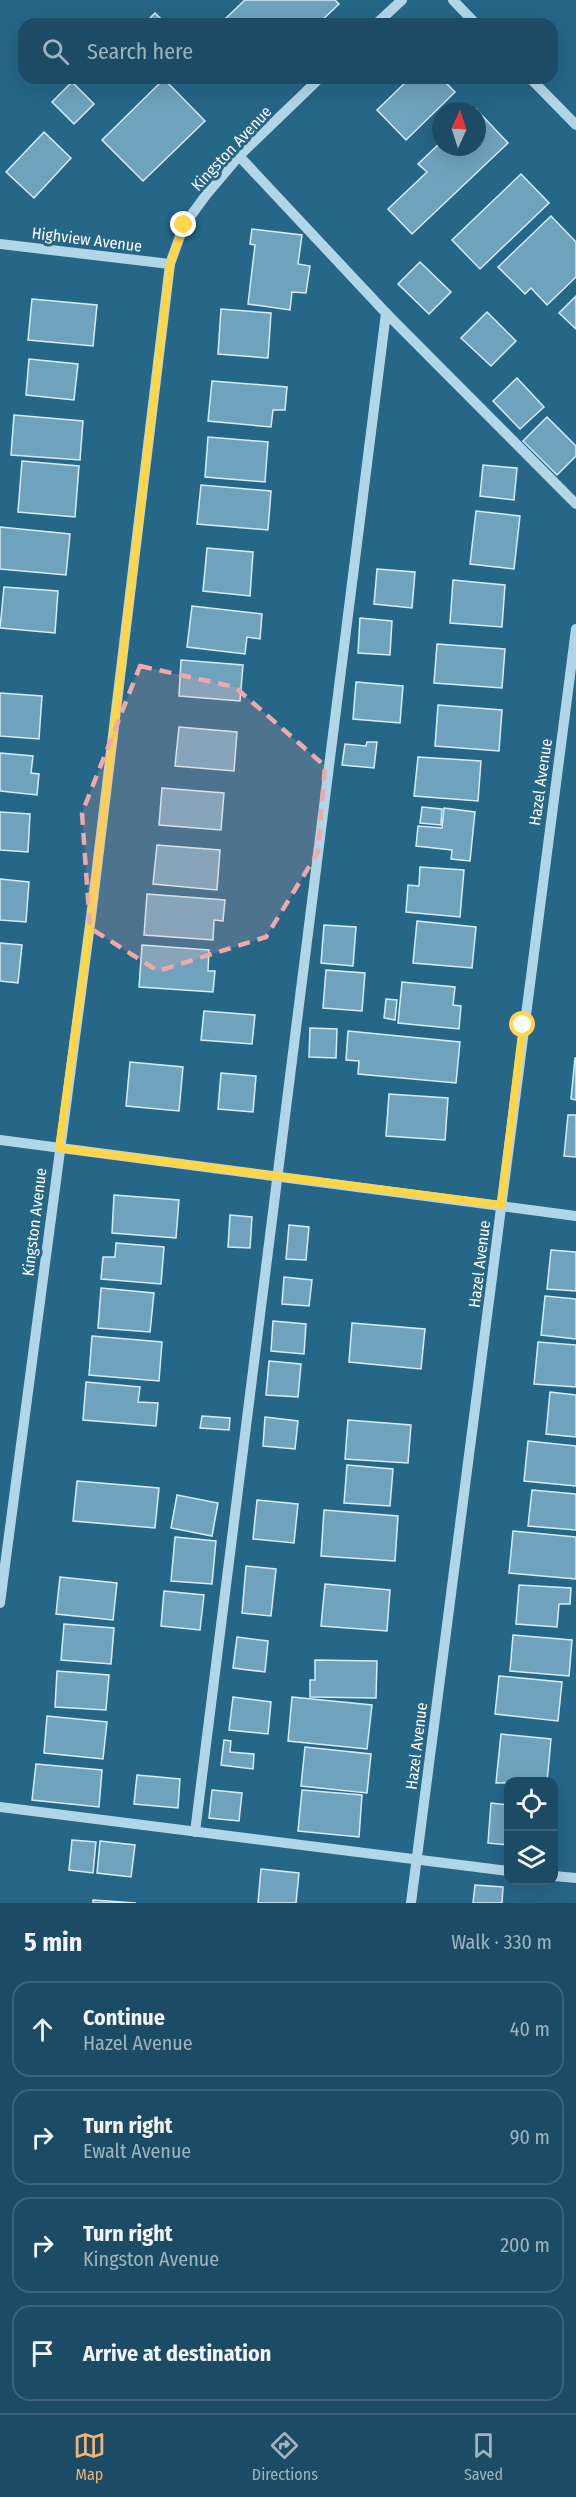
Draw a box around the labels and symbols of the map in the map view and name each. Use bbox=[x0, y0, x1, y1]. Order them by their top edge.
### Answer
street label: Kingston Avenue bbox=[187, 102, 275, 195]
north arrow bbox=[432, 102, 486, 156]
route end bbox=[170, 211, 196, 237]
street label: Highview Avenue bbox=[31, 223, 143, 256]
street label: Hazel Avenue bbox=[525, 737, 556, 827]
route start bbox=[509, 1011, 535, 1037]
street label: Kingston Avenue bbox=[18, 1167, 51, 1277]
street label: Hazel Avenue bbox=[465, 1219, 494, 1309]
street label: Hazel Avenue bbox=[402, 1701, 431, 1791]

